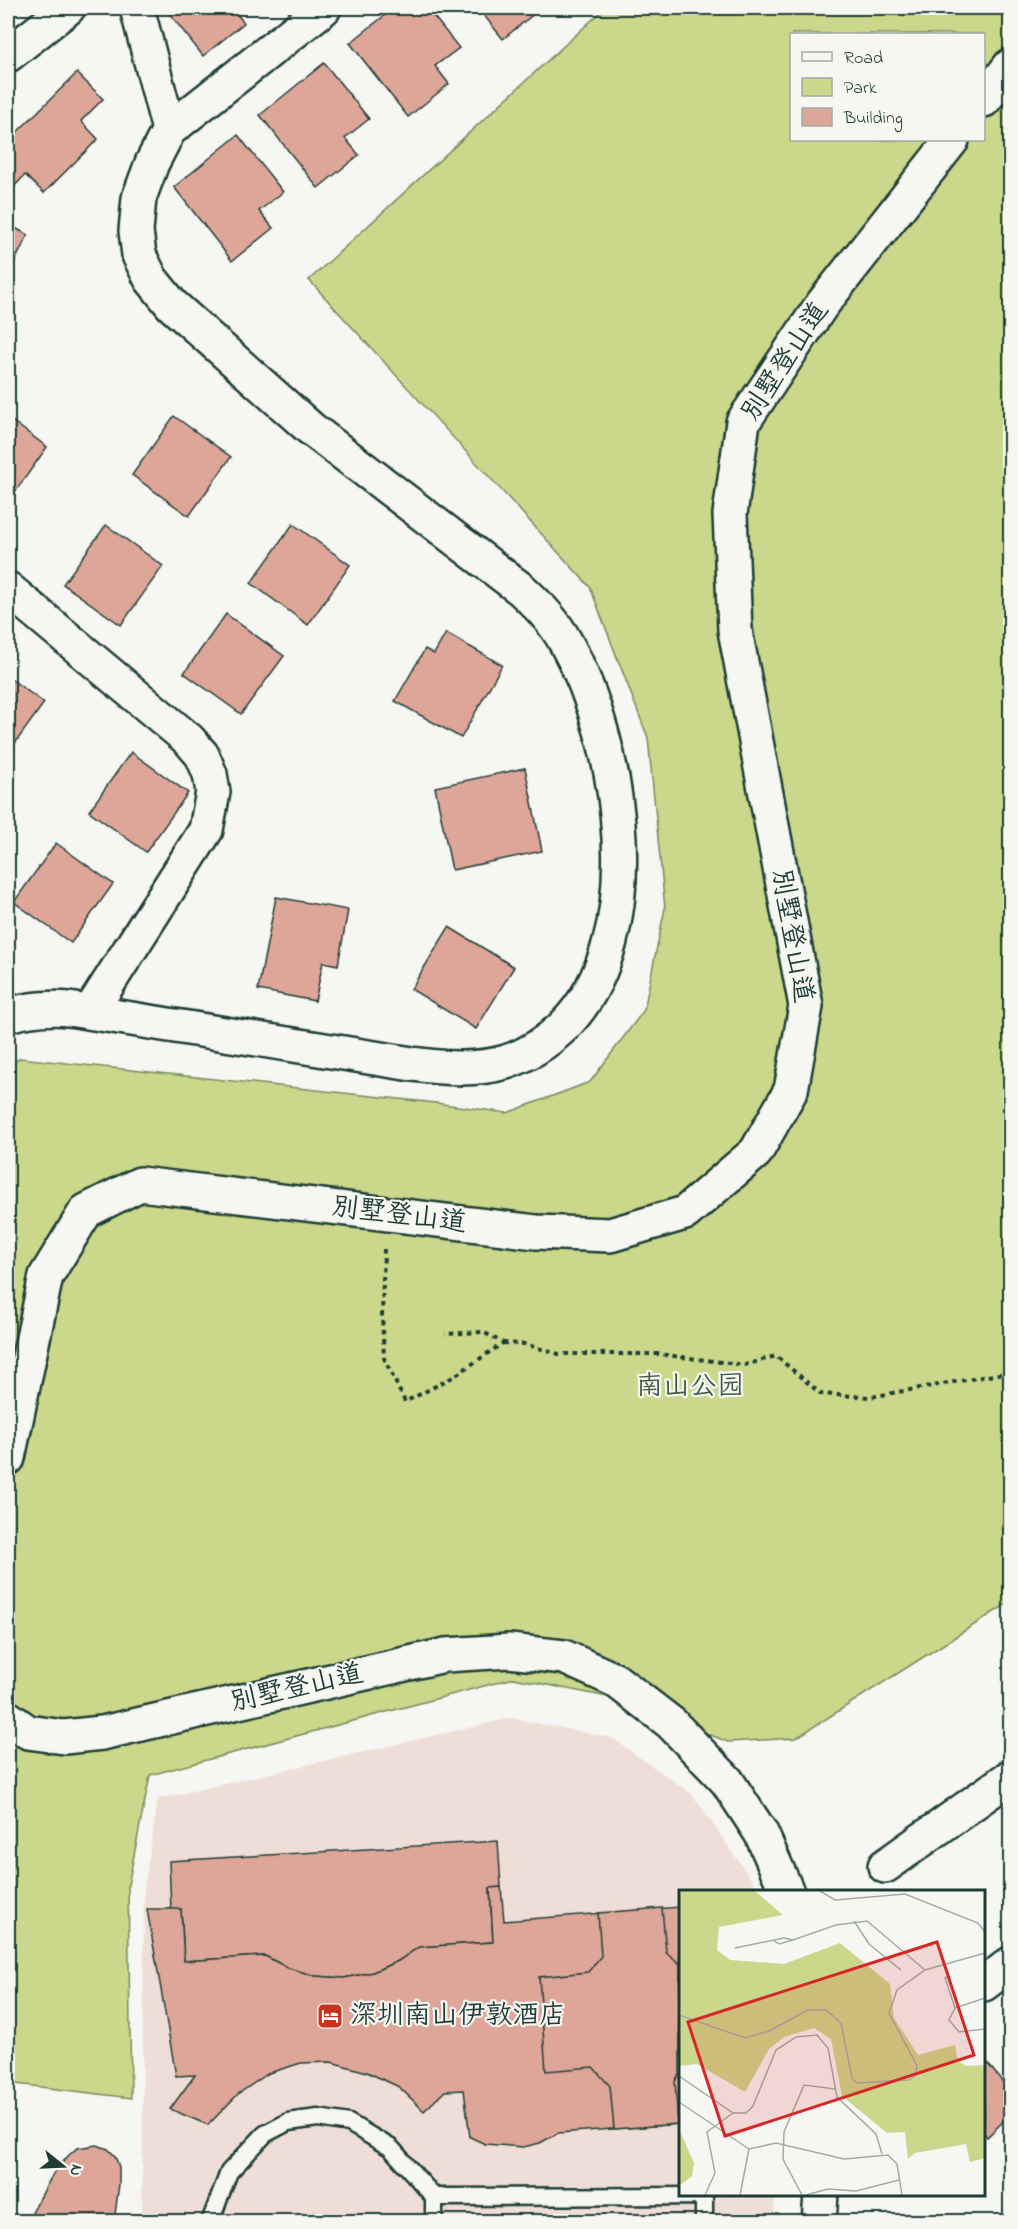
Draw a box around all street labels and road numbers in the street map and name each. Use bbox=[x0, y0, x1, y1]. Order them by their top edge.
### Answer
street label: 别墅登山道 bbox=[733, 295, 839, 429]
street label: 别墅登山道 bbox=[760, 866, 822, 1006]
street label: 别墅登山道 bbox=[330, 1188, 468, 1244]
street label: 别墅登山道 bbox=[227, 1655, 367, 1723]

